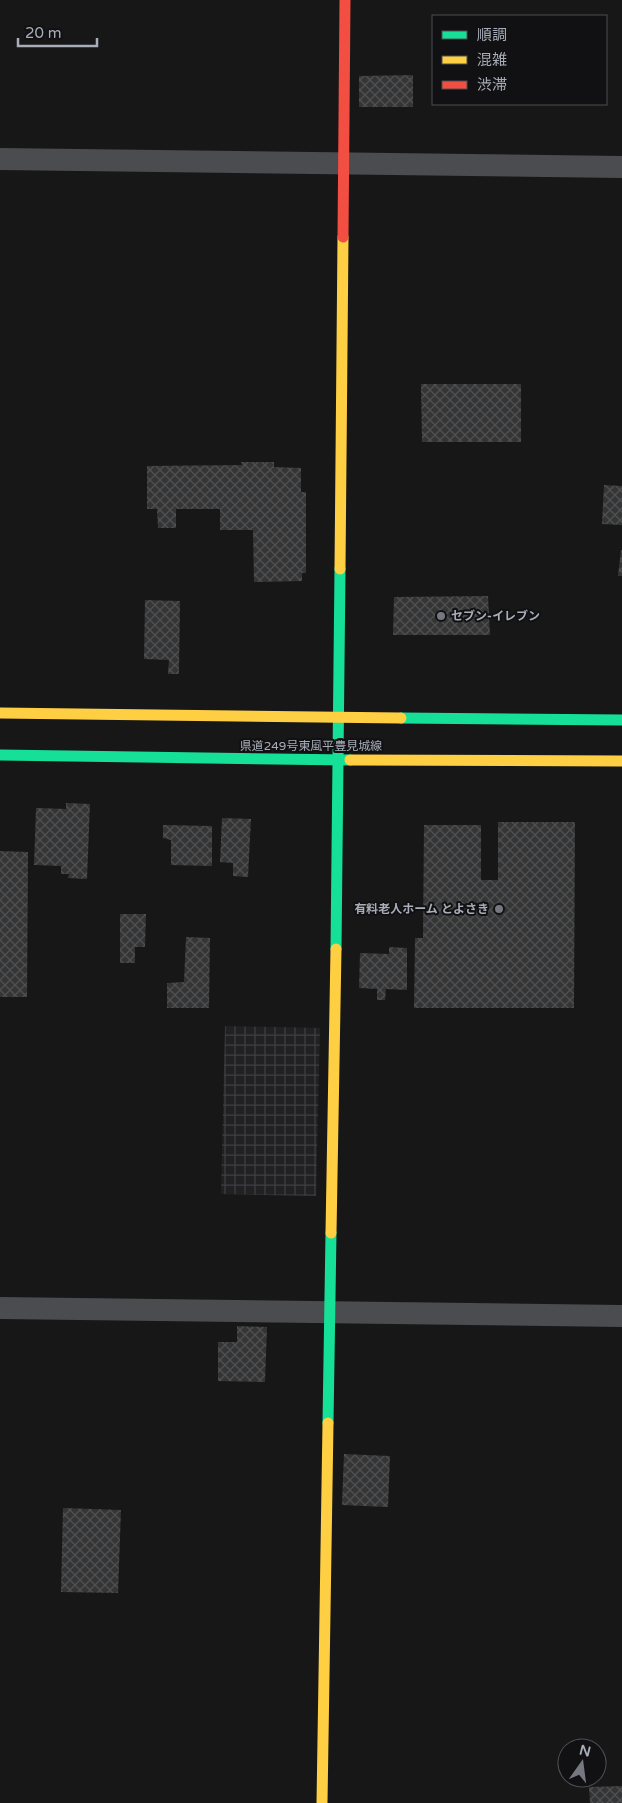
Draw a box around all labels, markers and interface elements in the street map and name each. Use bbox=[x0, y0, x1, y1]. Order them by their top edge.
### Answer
scale bar bbox=[18, 15, 96, 47]
legend bbox=[432, 15, 607, 105]
text: 20 m bbox=[25, 24, 62, 42]
text: 順調 bbox=[477, 26, 507, 44]
text: 混雑 bbox=[477, 51, 507, 69]
text: 渋滞 bbox=[477, 76, 507, 94]
place label: セブン-イレブン bbox=[451, 609, 540, 623]
marker: セブン-イレブン bbox=[435, 610, 447, 622]
street label: 県道249号東風平豊見城線 bbox=[240, 739, 382, 753]
place label: 有料老人ホーム とよさき bbox=[354, 902, 489, 916]
marker: 有料老人ホーム とよさき bbox=[493, 903, 505, 915]
north arrow bbox=[557, 1738, 607, 1788]
text: N bbox=[578, 1741, 593, 1760]

